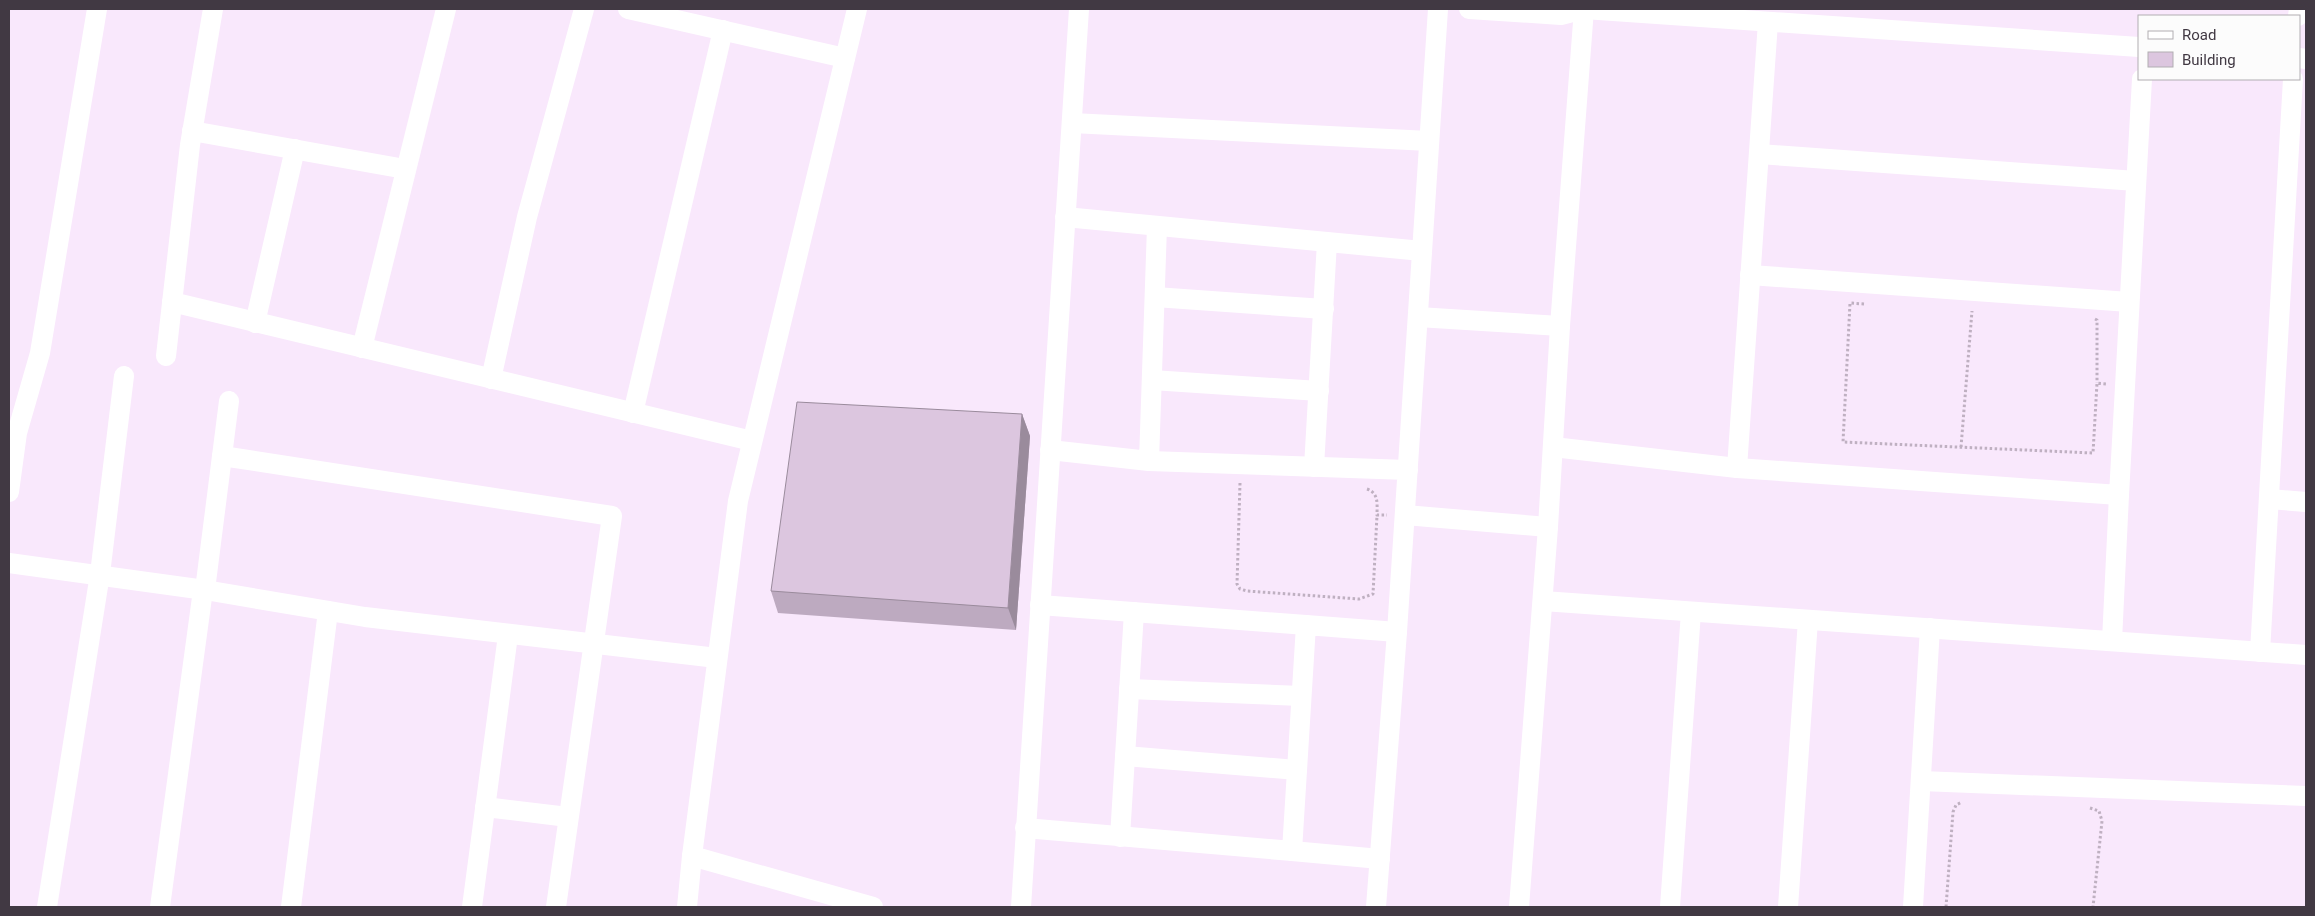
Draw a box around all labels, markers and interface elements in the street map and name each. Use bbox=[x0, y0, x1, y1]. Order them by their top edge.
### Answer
legend bbox=[2138, 15, 2300, 80]
text: Road bbox=[2182, 26, 2216, 44]
text: Building bbox=[2182, 51, 2236, 69]

